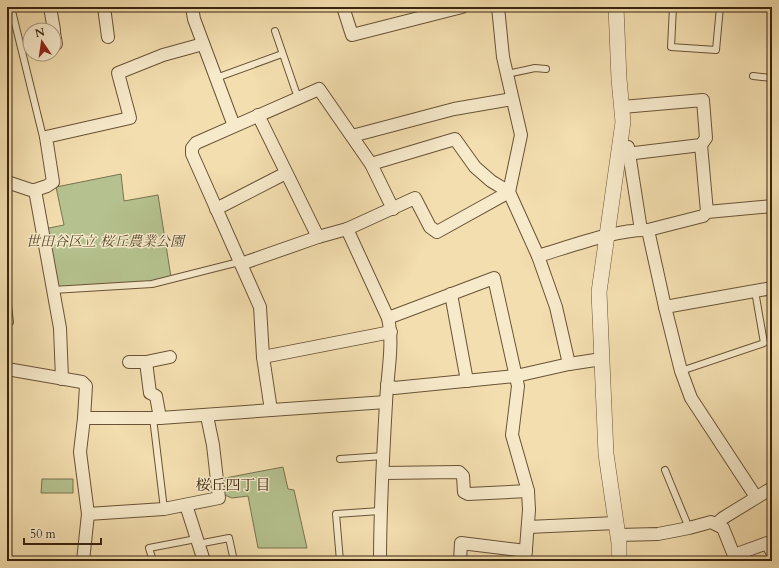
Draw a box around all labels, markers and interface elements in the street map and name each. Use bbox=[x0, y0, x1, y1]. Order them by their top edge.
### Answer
north arrow bbox=[22, 22, 62, 62]
text: N bbox=[34, 24, 47, 41]
park label: 世田谷区立 桜丘農業公園 bbox=[26, 232, 186, 251]
district label: 桜丘四丁目 bbox=[195, 475, 271, 495]
scale bar bbox=[24, 520, 101, 546]
text: 50 m bbox=[30, 526, 57, 542]

